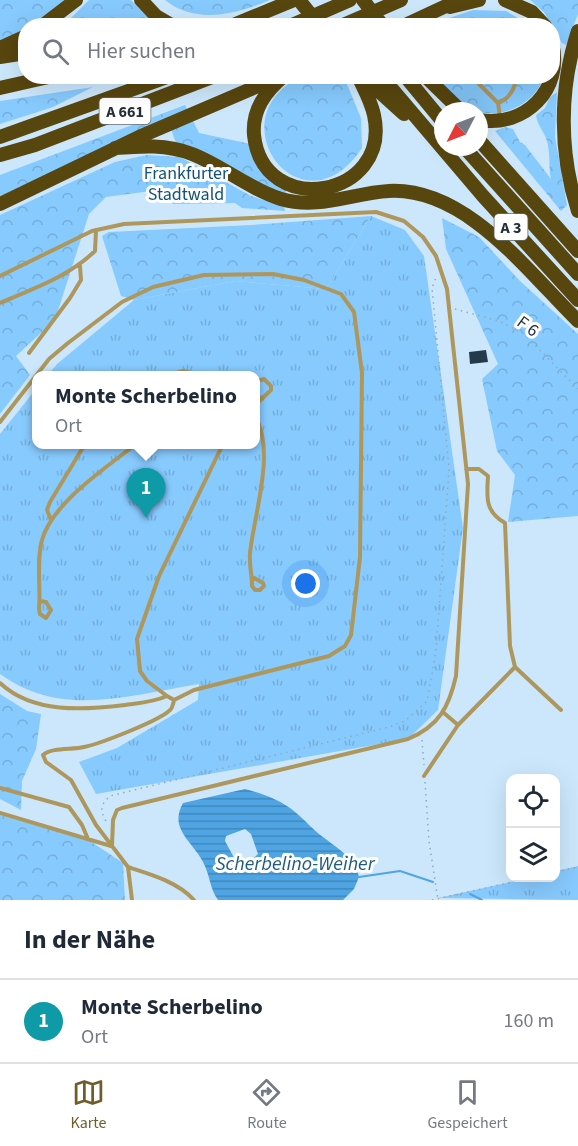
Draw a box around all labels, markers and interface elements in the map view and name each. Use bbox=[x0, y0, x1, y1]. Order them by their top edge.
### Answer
search box bbox=[18, 18, 560, 84]
icon: search bbox=[39, 35, 72, 68]
text: Hier suchen bbox=[87, 35, 196, 67]
road number: A 661 bbox=[100, 98, 150, 124]
north arrow bbox=[434, 102, 488, 156]
park label: Frankfurter Stadtwald bbox=[144, 161, 229, 207]
road number: A 3 bbox=[494, 214, 528, 240]
street label: F 6 bbox=[512, 310, 544, 343]
popup bbox=[32, 371, 260, 449]
text: Monte Scherbelino bbox=[55, 380, 237, 412]
text: Ort bbox=[55, 412, 82, 440]
pin: 1 bbox=[126, 468, 166, 518]
your location bbox=[291, 569, 320, 598]
map controls bbox=[506, 774, 560, 882]
button: locate bbox=[506, 774, 560, 828]
button: layers bbox=[506, 828, 560, 882]
water label: Scherbelino-Weiher bbox=[215, 850, 376, 878]
text: In der Nähe bbox=[24, 921, 155, 958]
text: Monte Scherbelino bbox=[81, 991, 263, 1023]
text: 1 bbox=[38, 1007, 49, 1035]
text: 160 m bbox=[504, 1007, 554, 1035]
text: Ort bbox=[81, 1023, 108, 1051]
tab: Karte bbox=[70, 1076, 106, 1134]
tab: Route bbox=[247, 1076, 287, 1134]
tab: Gespeichert bbox=[427, 1076, 508, 1134]

